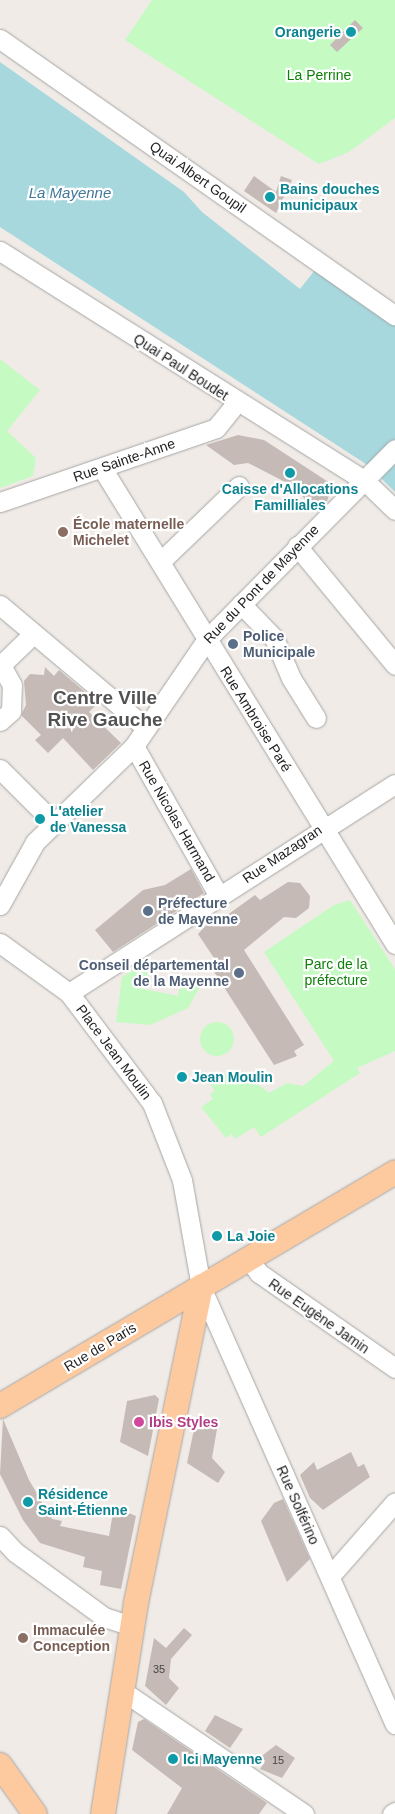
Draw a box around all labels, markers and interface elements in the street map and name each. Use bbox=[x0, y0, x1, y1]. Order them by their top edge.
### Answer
place label: Orangerie bbox=[275, 24, 341, 40]
marker: Orangerie bbox=[345, 26, 357, 38]
park label: La Perrine bbox=[287, 67, 351, 83]
street label: Quai Albert Goupil bbox=[146, 137, 250, 217]
place label: Bains douches municipaux bbox=[280, 181, 380, 213]
water label: La Mayenne bbox=[29, 184, 111, 202]
marker: Bains douches municipaux bbox=[264, 191, 276, 203]
street label: Quai Paul Boudet bbox=[130, 330, 232, 404]
street label: Rue Sainte-Anne bbox=[71, 435, 177, 485]
marker: Caisse d'Allocations Familliales bbox=[284, 467, 296, 479]
place label: Caisse d'Allocations Familliales bbox=[222, 481, 358, 514]
place label: École maternelle Michelet bbox=[73, 516, 184, 548]
street label: Rue du Pont de Mayenne bbox=[200, 521, 322, 647]
marker: École maternelle Michelet bbox=[57, 526, 69, 538]
place label: Police Municipale bbox=[243, 628, 315, 660]
marker: Police Municipale bbox=[227, 638, 239, 650]
street label: Rue Ambroise Paré bbox=[217, 663, 295, 775]
district label: Centre Ville Rive Gauche bbox=[47, 687, 163, 731]
street label: Rue Nicolas Harmand bbox=[135, 758, 219, 884]
place label: L'atelier de Vanessa bbox=[50, 803, 126, 836]
marker: L'atelier de Vanessa bbox=[34, 813, 46, 825]
street label: Rue Mazagran bbox=[239, 821, 325, 887]
place label: Préfecture de Mayenne bbox=[158, 895, 238, 928]
marker: Préfecture de Mayenne bbox=[142, 905, 154, 917]
park label: Parc de la préfecture bbox=[304, 956, 368, 989]
place label: Conseil départemental de la Mayenne bbox=[79, 957, 229, 990]
marker: Conseil départemental de la Mayenne bbox=[233, 967, 245, 979]
street label: Place Jean Moulin bbox=[73, 1001, 155, 1103]
place label: Jean Moulin bbox=[192, 1069, 273, 1085]
marker: Jean Moulin bbox=[176, 1071, 188, 1083]
place label: La Joie bbox=[227, 1228, 275, 1244]
marker: La Joie bbox=[211, 1230, 223, 1242]
street label: Rue Eugène Jamin bbox=[265, 1275, 373, 1357]
street label: Rue de Paris bbox=[61, 1319, 139, 1375]
place label: Ibis Styles bbox=[149, 1414, 218, 1430]
marker: Ibis Styles bbox=[133, 1416, 145, 1428]
street label: Rue Solférino bbox=[273, 1463, 323, 1547]
place label: Résidence Saint-Étienne bbox=[38, 1486, 127, 1518]
marker: Résidence Saint-Étienne bbox=[22, 1496, 34, 1508]
place label: Immaculée Conception bbox=[33, 1622, 110, 1654]
marker: Immaculée Conception bbox=[17, 1632, 29, 1644]
house number: 35 bbox=[153, 1662, 165, 1676]
place label: Ici Mayenne bbox=[183, 1751, 262, 1767]
marker: Ici Mayenne bbox=[167, 1753, 179, 1765]
house number: 15 bbox=[272, 1753, 284, 1767]

